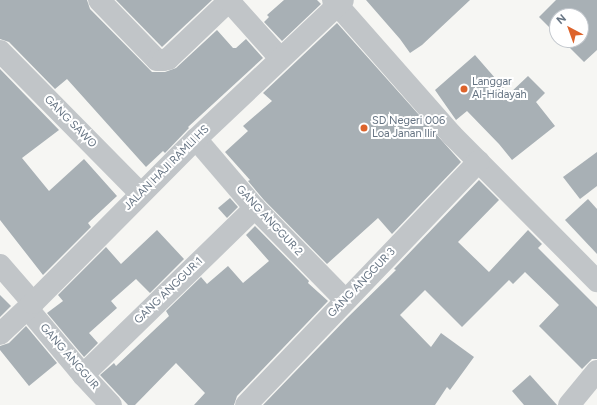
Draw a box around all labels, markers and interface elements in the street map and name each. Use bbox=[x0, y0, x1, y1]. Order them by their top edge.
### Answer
north arrow bbox=[549, 8, 589, 48]
text: N bbox=[554, 12, 569, 27]
place label: Langgar Al-Hidayah bbox=[472, 76, 527, 102]
marker: Langgar Al-Hidayah bbox=[459, 84, 469, 94]
street label: GANG SAWO bbox=[41, 93, 99, 151]
place label: SD Negeri 006 Loa Janan Ilir bbox=[372, 115, 445, 141]
street label: JALAN HAJI RAMLI HS bbox=[122, 123, 212, 213]
marker: SD Negeri 006 Loa Janan Ilir bbox=[359, 123, 369, 133]
street label: GANG ANGGUR 2 bbox=[233, 183, 305, 259]
street label: GANG ANGGUR 3 bbox=[326, 246, 398, 320]
street label: GANG ANGGUR 1 bbox=[132, 255, 206, 327]
street label: GANG ANGGUR bbox=[37, 321, 101, 393]

